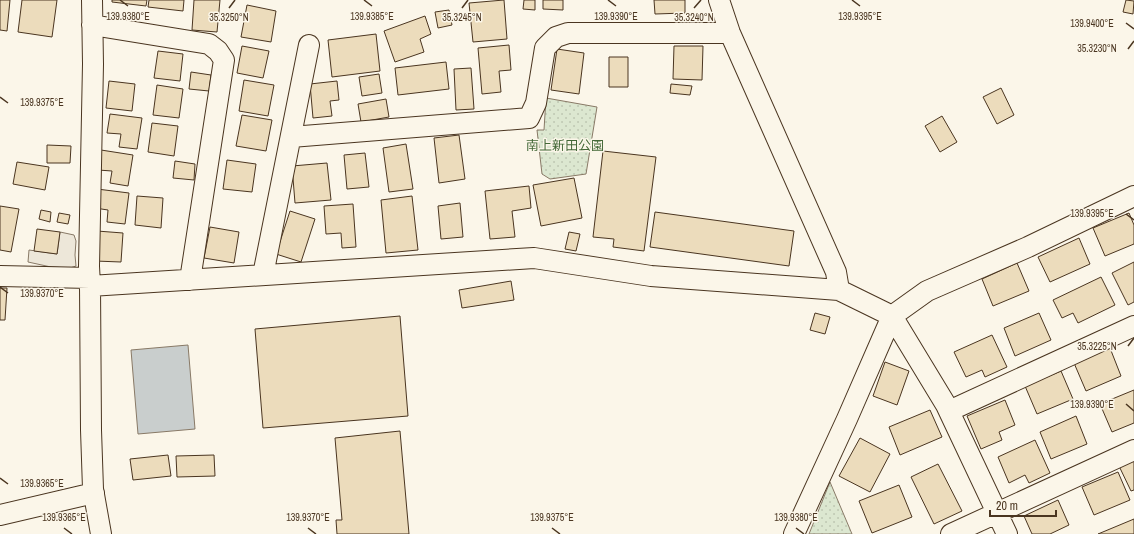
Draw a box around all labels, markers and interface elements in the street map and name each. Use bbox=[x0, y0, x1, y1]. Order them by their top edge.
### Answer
text: 139.9380°E bbox=[106, 10, 150, 23]
text: 139.9385°E bbox=[350, 10, 394, 23]
text: 139.9390°E bbox=[594, 10, 638, 23]
text: 139.9395°E bbox=[838, 10, 882, 23]
text: 35.3250°N bbox=[209, 11, 249, 24]
text: 35.3245°N bbox=[442, 11, 482, 24]
text: 35.3240°N bbox=[674, 11, 714, 24]
text: 139.9400°E bbox=[1070, 17, 1114, 30]
text: 35.3230°N bbox=[1077, 42, 1117, 55]
text: 139.9375°E bbox=[20, 96, 64, 109]
park label: 南上新田公園 bbox=[526, 137, 604, 154]
text: 139.9395°E bbox=[1070, 207, 1114, 220]
text: 139.9370°E bbox=[20, 287, 64, 300]
text: 35.3225°N bbox=[1077, 340, 1117, 353]
text: 139.9390°E bbox=[1070, 398, 1114, 411]
text: 139.9365°E bbox=[20, 477, 64, 490]
scale bar bbox=[990, 492, 1056, 518]
text: 20 m bbox=[996, 498, 1018, 514]
text: 139.9365°E bbox=[42, 511, 86, 524]
text: 139.9370°E bbox=[286, 511, 330, 524]
text: 139.9375°E bbox=[530, 511, 574, 524]
text: 139.9380°E bbox=[774, 511, 818, 524]

